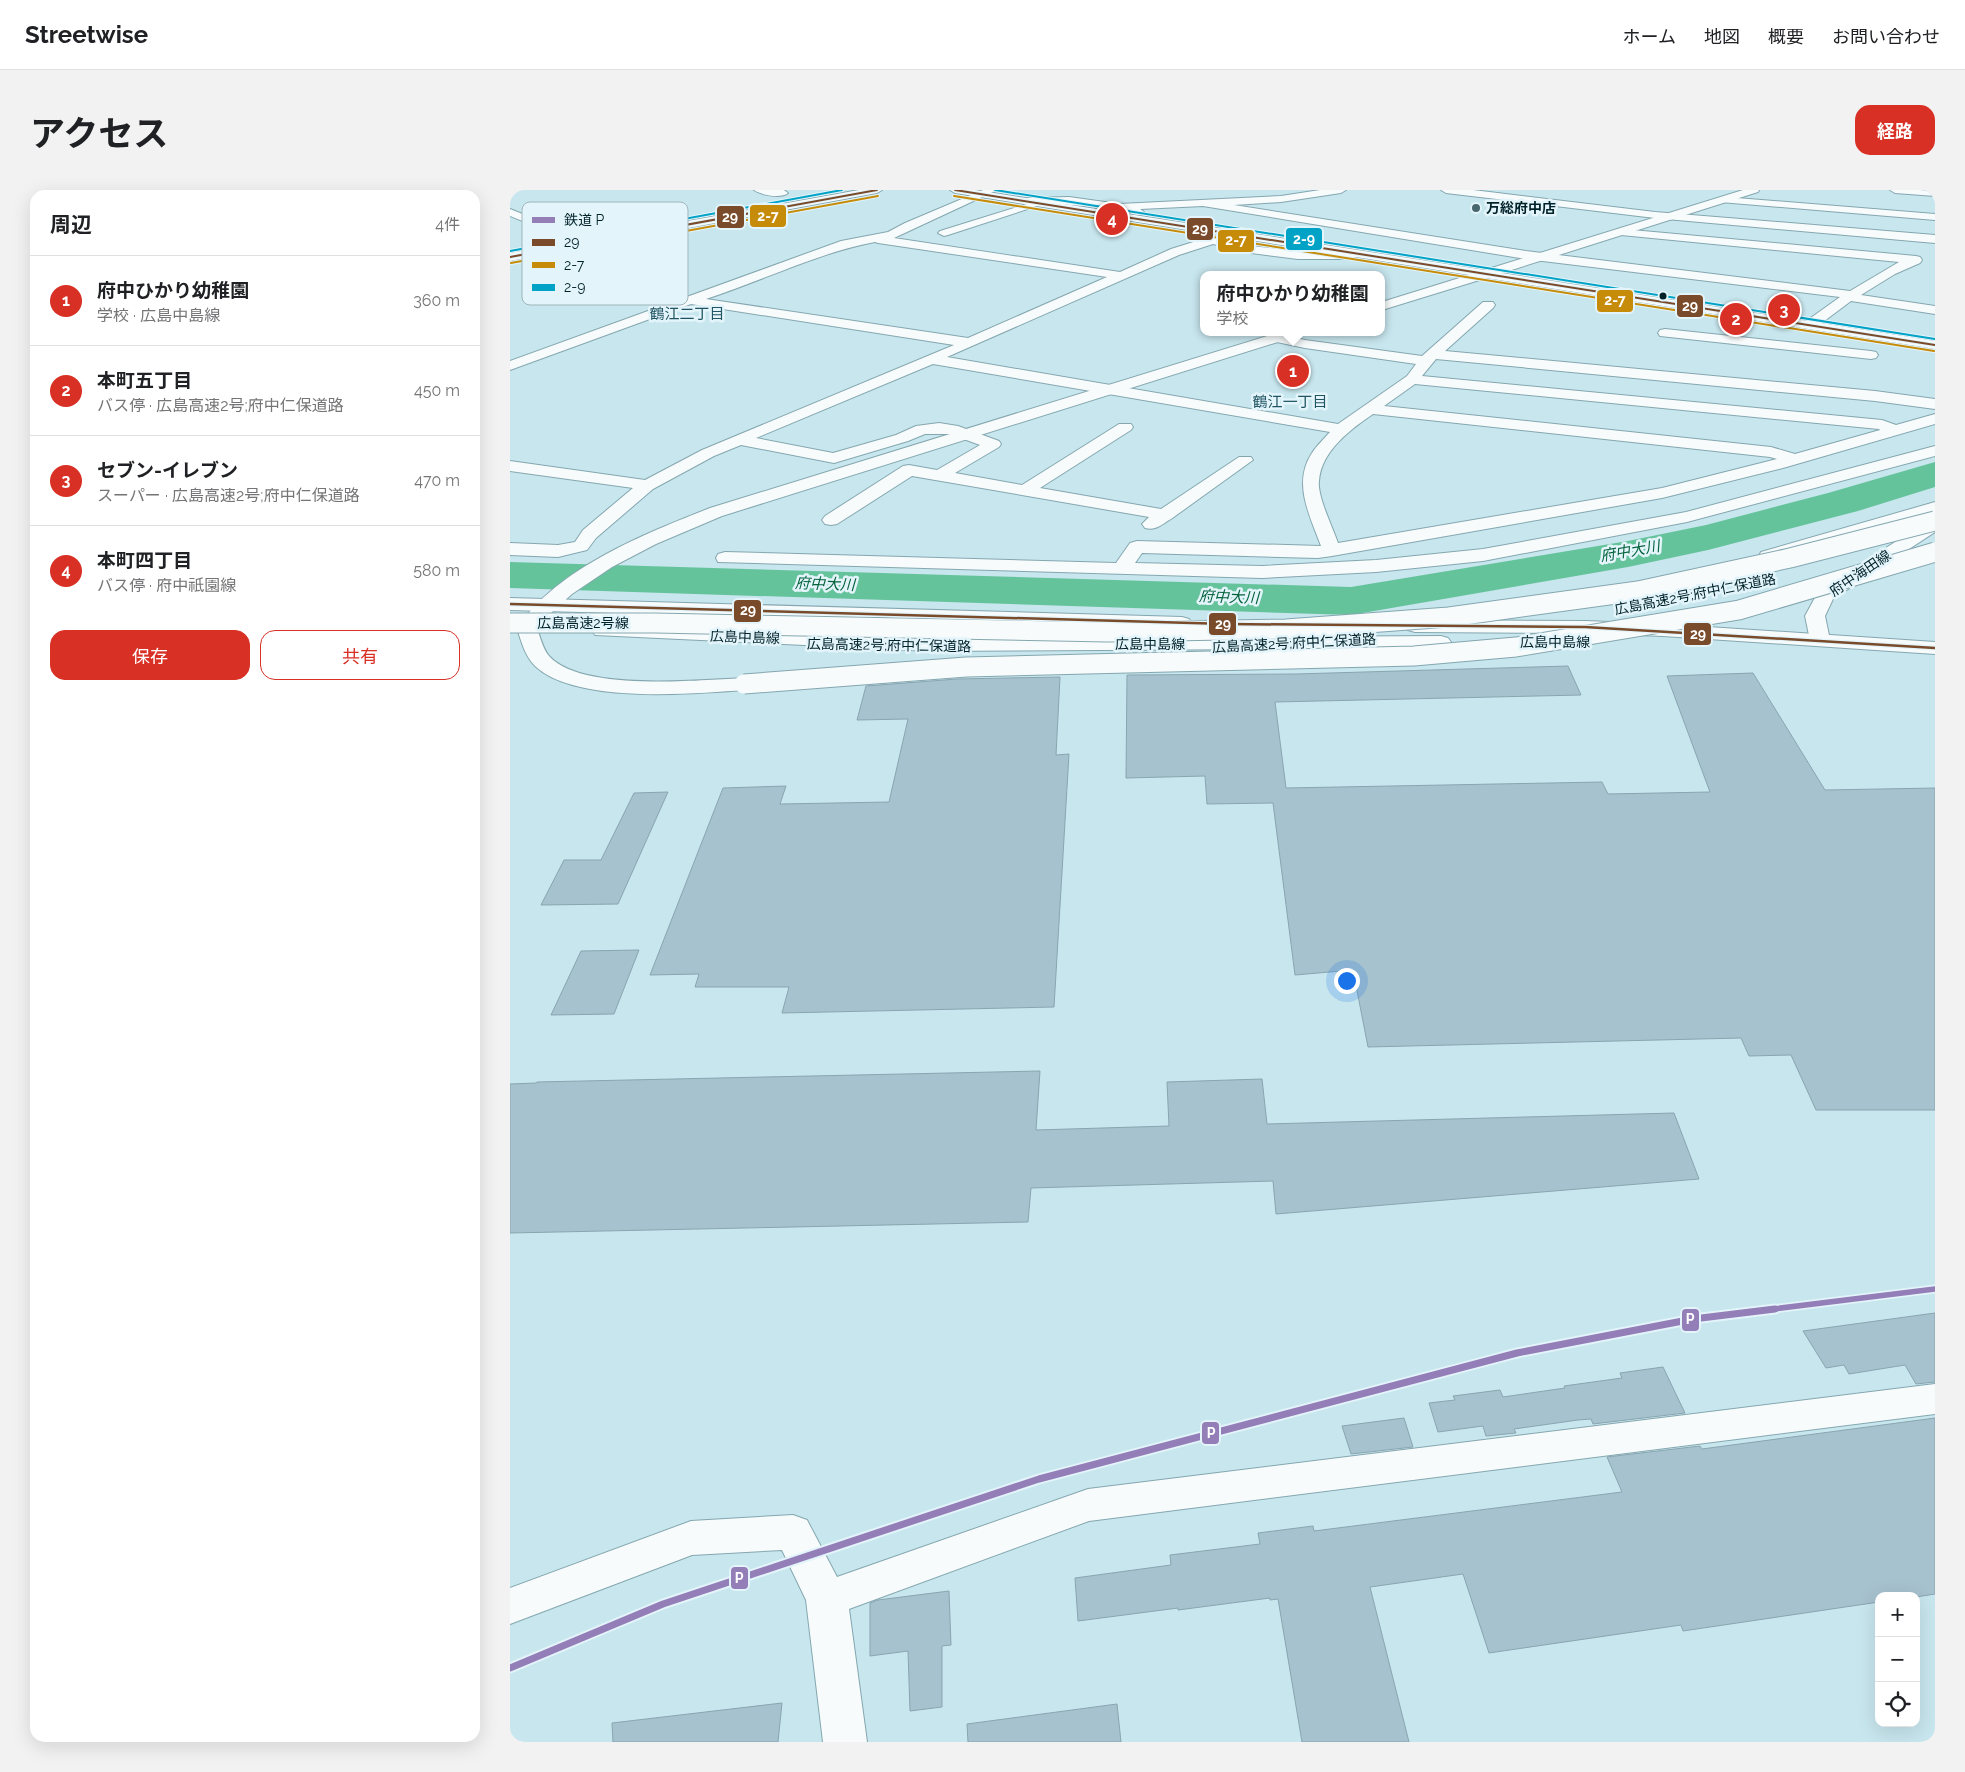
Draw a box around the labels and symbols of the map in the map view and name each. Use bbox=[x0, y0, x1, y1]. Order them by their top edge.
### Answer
pin: 4 bbox=[1096, 200, 1128, 238]
place label: 万総府中店 bbox=[1486, 200, 1556, 216]
legend bbox=[522, 202, 688, 305]
marker: 万総府中店 bbox=[1470, 202, 1482, 214]
line badge: 2-7 bbox=[749, 204, 787, 228]
line badge: 29 bbox=[716, 205, 745, 229]
text: 2-7 bbox=[757, 208, 779, 224]
text: 29 bbox=[722, 209, 738, 225]
text: 鉄道 P bbox=[564, 212, 605, 228]
line badge: 29 bbox=[1186, 217, 1214, 241]
text: 29 bbox=[1192, 221, 1208, 237]
line badge: 2-9 bbox=[1285, 227, 1323, 251]
line badge: 2-7 bbox=[1217, 229, 1255, 253]
text: 2-9 bbox=[1293, 231, 1315, 247]
text: 2-7 bbox=[1225, 232, 1247, 248]
text: 29 bbox=[564, 234, 580, 250]
text: 2-7 bbox=[564, 257, 585, 273]
text: 2-9 bbox=[564, 279, 585, 295]
line badge: 2-7 bbox=[1596, 289, 1634, 313]
unlabelled marker bbox=[1658, 291, 1668, 301]
pin: 3 bbox=[1768, 291, 1800, 329]
text: 2-7 bbox=[1604, 292, 1626, 308]
line badge: 29 bbox=[1676, 294, 1704, 318]
text: 29 bbox=[1682, 298, 1698, 314]
pin: 2 bbox=[1720, 300, 1752, 338]
district label: 鶴江二丁目 bbox=[649, 305, 725, 323]
pin: 1 bbox=[1277, 352, 1309, 390]
district label: 鶴江一丁目 bbox=[1252, 393, 1328, 411]
water label: 府中大川 bbox=[1599, 537, 1663, 565]
street label: 府中海田線 bbox=[1827, 547, 1893, 599]
street label: 広島高速2号;府中仁保道路 bbox=[1613, 570, 1777, 618]
water label: 府中大川 bbox=[795, 574, 857, 594]
water label: 府中大川 bbox=[1199, 587, 1261, 607]
line badge: 29 bbox=[733, 599, 762, 623]
text: 29 bbox=[740, 602, 756, 618]
line badge: 29 bbox=[1208, 612, 1237, 636]
street label: 広島高速2号線 bbox=[537, 615, 629, 631]
text: 29 bbox=[1215, 616, 1231, 632]
line badge: 29 bbox=[1683, 622, 1712, 646]
text: 29 bbox=[1690, 626, 1706, 642]
street label: 広島中島線 bbox=[710, 628, 780, 646]
street label: 広島高速2号;府中仁保道路 bbox=[1212, 631, 1376, 655]
street label: 広島中島線 bbox=[1520, 634, 1590, 650]
street label: 広島高速2号;府中仁保道路 bbox=[807, 636, 971, 654]
street label: 広島中島線 bbox=[1115, 636, 1185, 652]
your location bbox=[1334, 968, 1360, 994]
line badge: P bbox=[1681, 1308, 1700, 1332]
text: P bbox=[1686, 1311, 1695, 1327]
line badge: P bbox=[1201, 1421, 1220, 1445]
text: P bbox=[1207, 1425, 1216, 1441]
line badge: P bbox=[730, 1566, 749, 1590]
text: P bbox=[735, 1570, 744, 1586]

